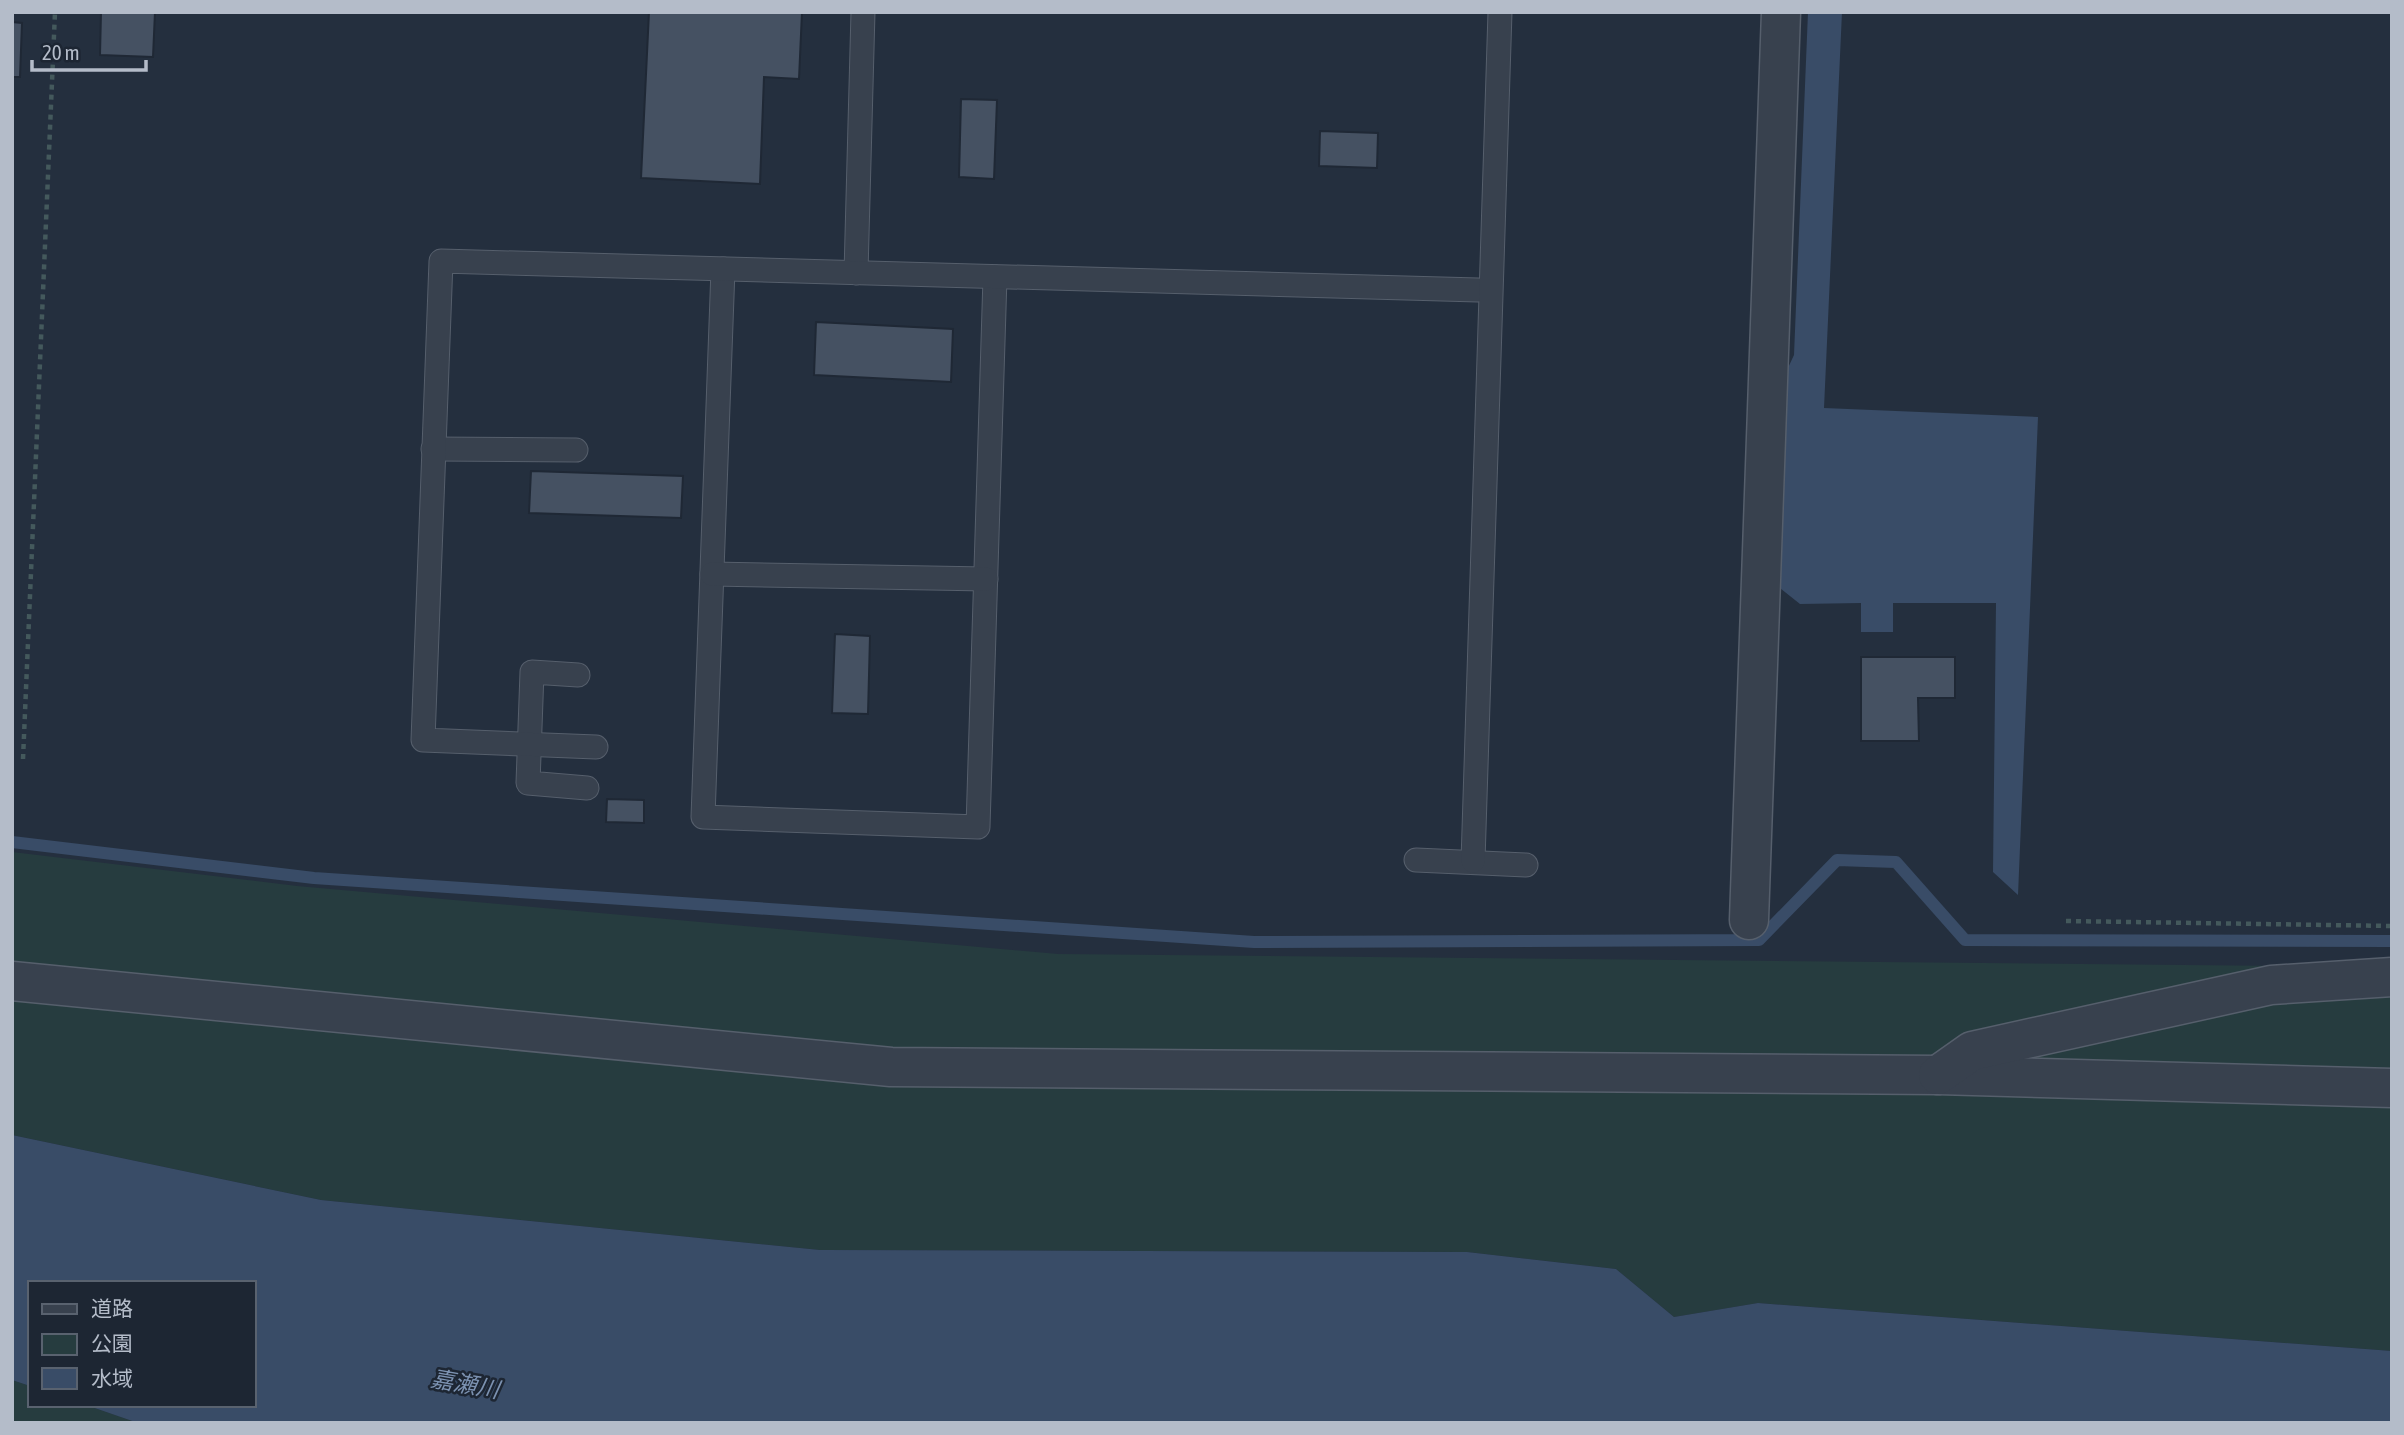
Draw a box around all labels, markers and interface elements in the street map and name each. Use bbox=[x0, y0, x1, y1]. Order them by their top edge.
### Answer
scale bar bbox=[32, 28, 145, 72]
text: 20 m bbox=[42, 40, 80, 64]
legend bbox=[28, 1281, 256, 1407]
text: 道路 bbox=[91, 1296, 133, 1320]
text: 公園 bbox=[91, 1331, 133, 1355]
water label: 嘉瀬川 bbox=[429, 1365, 504, 1403]
text: 水域 bbox=[91, 1366, 133, 1390]

